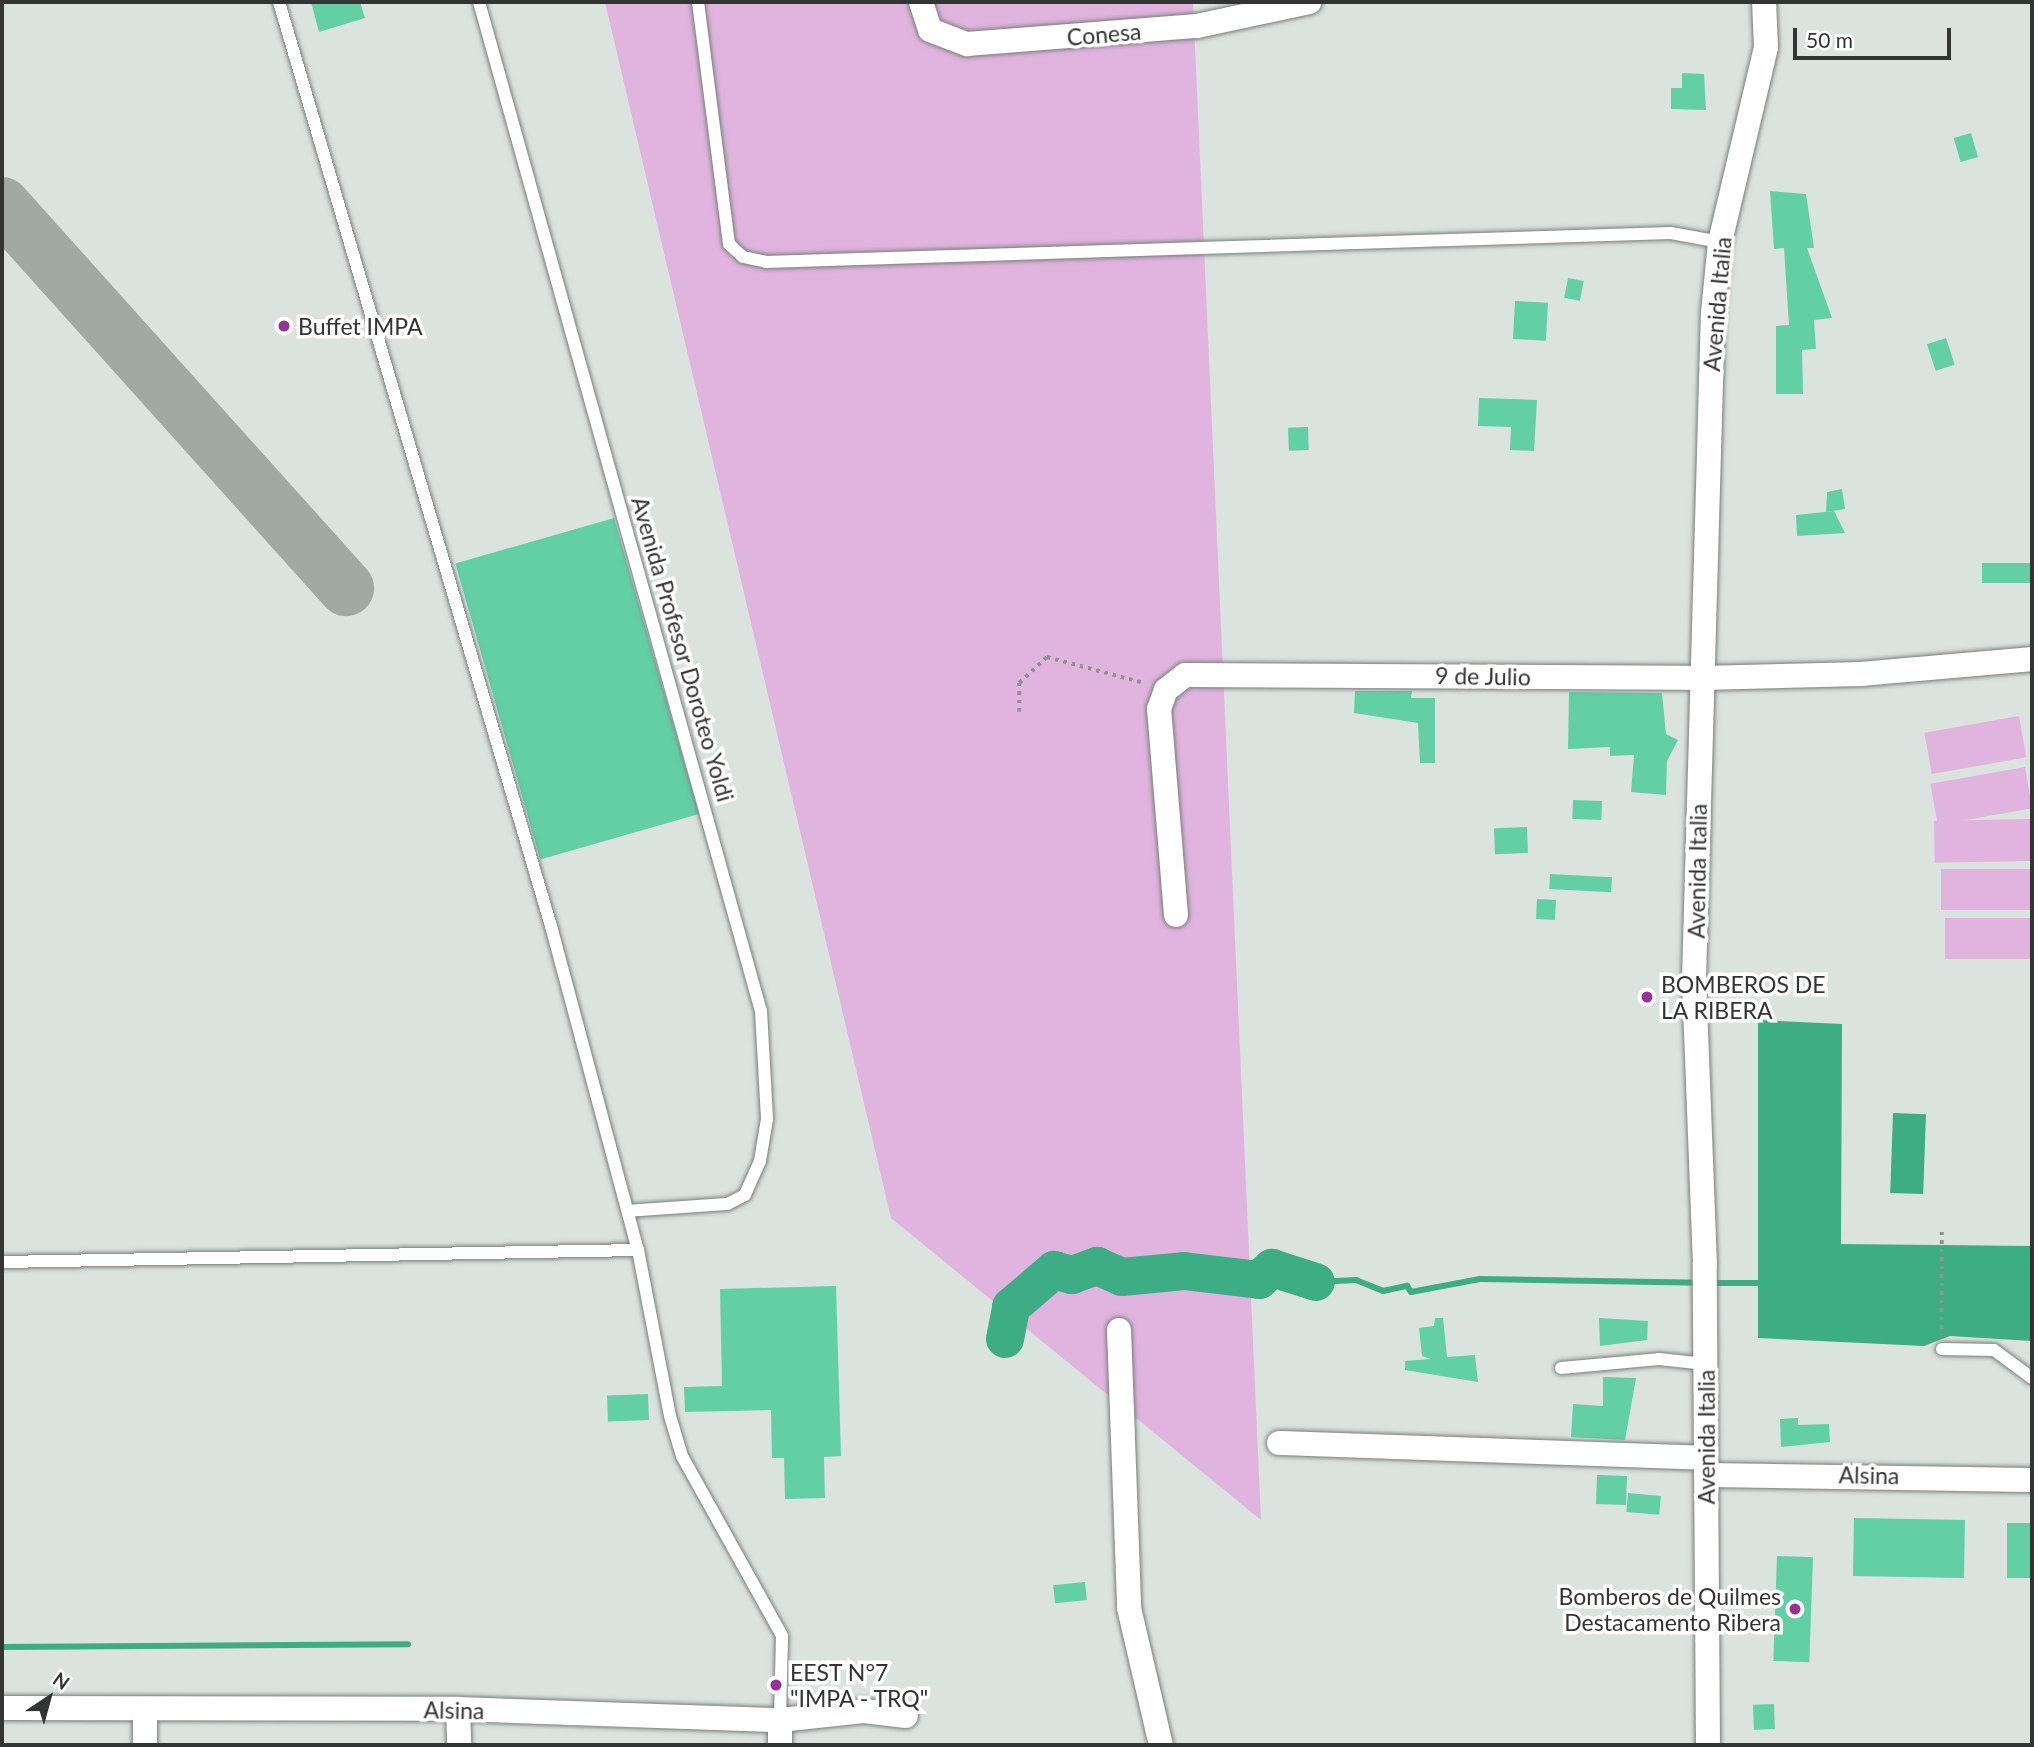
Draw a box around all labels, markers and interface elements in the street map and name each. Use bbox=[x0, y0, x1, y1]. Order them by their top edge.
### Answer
scale bar bbox=[1796, 14, 1954, 58]
street label: Conesa bbox=[1066, 17, 1142, 51]
text: 50 m bbox=[1806, 27, 1853, 52]
street label: Avenida Italia bbox=[1697, 236, 1737, 372]
place label: Buffet IMPA bbox=[298, 312, 423, 340]
marker: Buffet IMPA bbox=[276, 318, 292, 334]
street label: Avenida Profesor Doroteo Yoldi bbox=[626, 493, 740, 805]
street label: 9 de Julio bbox=[1435, 661, 1531, 691]
street label: Avenida Italia bbox=[1682, 803, 1712, 939]
place label: BOMBEROS DE LA RIBERA bbox=[1661, 970, 1826, 1024]
marker: BOMBEROS DE LA RIBERA bbox=[1639, 989, 1655, 1005]
street label: Avenida Italia bbox=[1692, 1369, 1720, 1505]
street label: Alsina bbox=[1838, 1461, 1900, 1489]
place label: Bomberos de Quilmes Destacamento Ribera bbox=[1559, 1582, 1781, 1636]
marker: Bomberos de Quilmes Destacamento Ribera bbox=[1787, 1601, 1803, 1617]
place label: EEST N°7 "IMPA - TRQ" bbox=[790, 1658, 930, 1712]
north arrow bbox=[14, 1663, 84, 1733]
text: N bbox=[49, 1667, 74, 1694]
marker: EEST N°7 "IMPA - TRQ" bbox=[768, 1677, 784, 1693]
street label: Alsina bbox=[423, 1696, 485, 1724]

